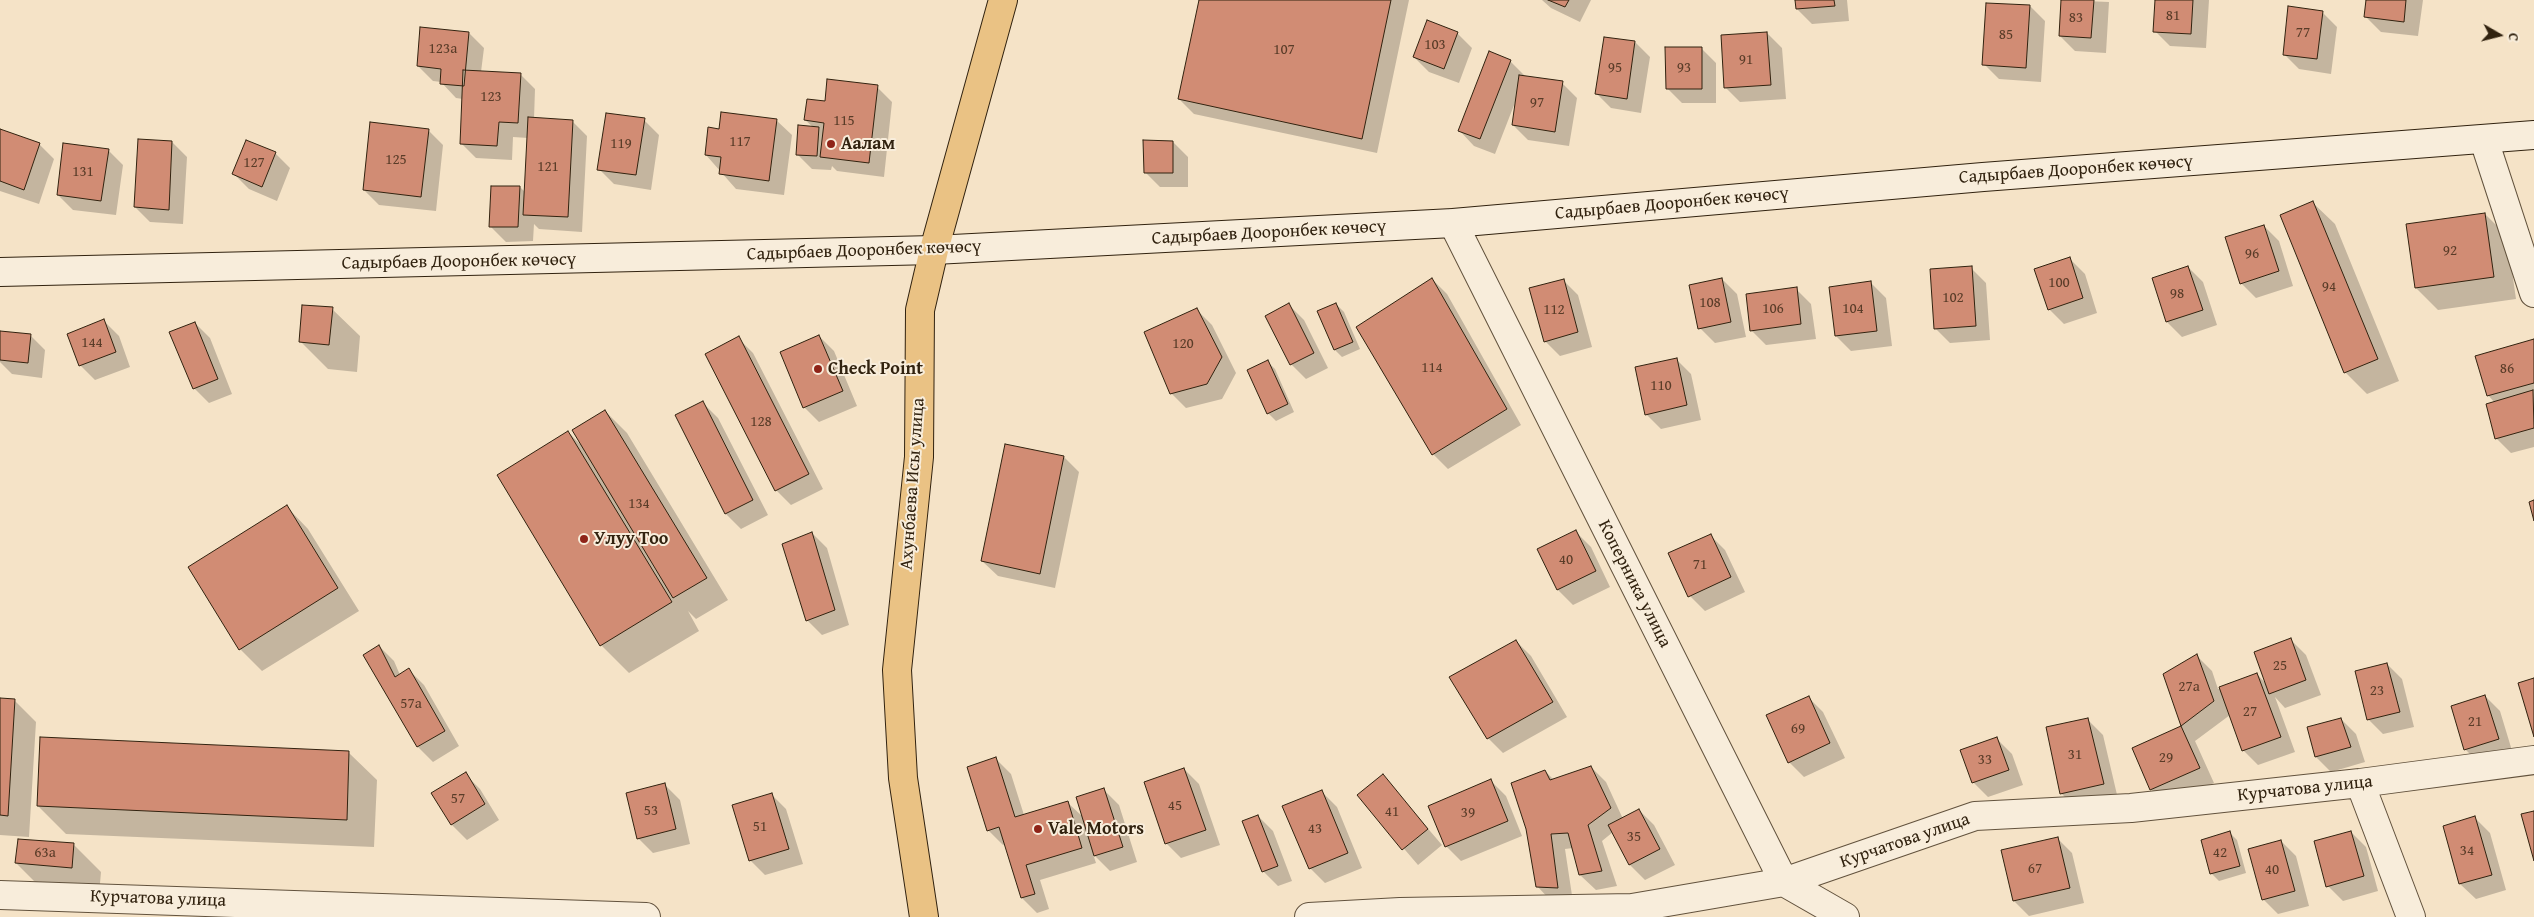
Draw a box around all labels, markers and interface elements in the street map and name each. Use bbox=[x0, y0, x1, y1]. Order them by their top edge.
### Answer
house number: 81 bbox=[2166, 7, 2180, 25]
house number: 83 bbox=[2069, 9, 2083, 27]
north arrow bbox=[2474, 10, 2524, 60]
house number: 77 bbox=[2296, 24, 2310, 42]
house number: 85 bbox=[1999, 26, 2013, 44]
text: С bbox=[2503, 32, 2524, 42]
house number: 103 bbox=[1424, 36, 1446, 54]
house number: 123а bbox=[429, 40, 457, 58]
house number: 107 bbox=[1273, 41, 1295, 59]
house number: 91 bbox=[1739, 51, 1753, 69]
house number: 95 bbox=[1608, 59, 1622, 77]
house number: 93 bbox=[1677, 59, 1691, 77]
house number: 123 bbox=[480, 88, 502, 106]
house number: 97 bbox=[1530, 94, 1544, 112]
house number: 115 bbox=[833, 112, 855, 130]
house number: 117 bbox=[729, 133, 751, 151]
place label: Аалам bbox=[841, 133, 895, 155]
house number: 119 bbox=[610, 135, 632, 153]
marker: Аалам bbox=[825, 138, 837, 150]
house number: 125 bbox=[385, 151, 407, 169]
street label: Садырбаев Дооронбек көчөсү bbox=[1958, 151, 2194, 189]
house number: 127 bbox=[243, 154, 265, 172]
house number: 121 bbox=[537, 158, 559, 176]
house number: 131 bbox=[72, 163, 94, 181]
street label: Садырбаев Дооронбек көчөсү bbox=[1554, 183, 1790, 225]
street label: Садырбаев Дооронбек көчөсү bbox=[1151, 216, 1387, 250]
street label: Садырбаев Дооронбек көчөсү bbox=[746, 236, 982, 266]
house number: 92 bbox=[2443, 242, 2457, 260]
house number: 96 bbox=[2245, 245, 2259, 263]
street label: Садырбаев Дооронбек көчөсү bbox=[342, 249, 576, 275]
house number: 100 bbox=[2048, 274, 2070, 292]
house number: 94 bbox=[2322, 278, 2336, 296]
house number: 98 bbox=[2170, 285, 2184, 303]
house number: 102 bbox=[1942, 289, 1964, 307]
house number: 108 bbox=[1699, 294, 1721, 312]
house number: 106 bbox=[1762, 300, 1784, 318]
house number: 104 bbox=[1842, 300, 1864, 318]
house number: 112 bbox=[1543, 301, 1565, 319]
house number: 144 bbox=[81, 334, 103, 352]
house number: 120 bbox=[1172, 335, 1194, 353]
place label: Check Point bbox=[828, 358, 923, 380]
house number: 114 bbox=[1421, 359, 1443, 377]
house number: 86 bbox=[2500, 360, 2514, 378]
marker: Check Point bbox=[812, 363, 824, 375]
house number: 110 bbox=[1650, 377, 1672, 395]
street label: Ахунбаева Исы улица bbox=[896, 397, 930, 571]
house number: 128 bbox=[750, 413, 772, 431]
house number: 134 bbox=[628, 495, 650, 513]
street label: Коперника улица bbox=[1593, 517, 1675, 651]
place label: Улуу Тоо bbox=[594, 528, 668, 550]
marker: Улуу Тоо bbox=[578, 533, 590, 545]
house number: 40 bbox=[1559, 551, 1573, 569]
house number: 71 bbox=[1693, 556, 1707, 574]
house number: 25 bbox=[2273, 657, 2287, 675]
house number: 27а bbox=[2178, 678, 2200, 696]
house number: 23 bbox=[2370, 682, 2384, 700]
house number: 57а bbox=[400, 695, 422, 713]
house number: 27 bbox=[2243, 703, 2257, 721]
house number: 21 bbox=[2468, 713, 2482, 731]
house number: 69 bbox=[1791, 720, 1805, 738]
house number: 31 bbox=[2068, 746, 2082, 764]
house number: 29 bbox=[2159, 749, 2173, 767]
house number: 33 bbox=[1978, 751, 1992, 769]
street label: Курчатова улица bbox=[2236, 771, 2374, 807]
house number: 57 bbox=[451, 790, 465, 808]
house number: 45 bbox=[1168, 797, 1182, 815]
house number: 53 bbox=[644, 802, 658, 820]
house number: 41 bbox=[1385, 803, 1399, 821]
house number: 39 bbox=[1461, 804, 1475, 822]
street label: Курчатова улица bbox=[1837, 809, 1973, 873]
house number: 51 bbox=[753, 818, 767, 836]
place label: Vale Motors bbox=[1048, 818, 1144, 840]
house number: 43 bbox=[1308, 820, 1322, 838]
marker: Vale Motors bbox=[1032, 823, 1044, 835]
house number: 35 bbox=[1627, 828, 1641, 846]
house number: 34 bbox=[2460, 842, 2474, 860]
house number: 63а bbox=[34, 844, 56, 862]
house number: 42 bbox=[2213, 844, 2227, 862]
house number: 67 bbox=[2028, 860, 2042, 878]
house number: 40 bbox=[2265, 861, 2279, 879]
street label: Курчатова улица bbox=[90, 886, 226, 912]

